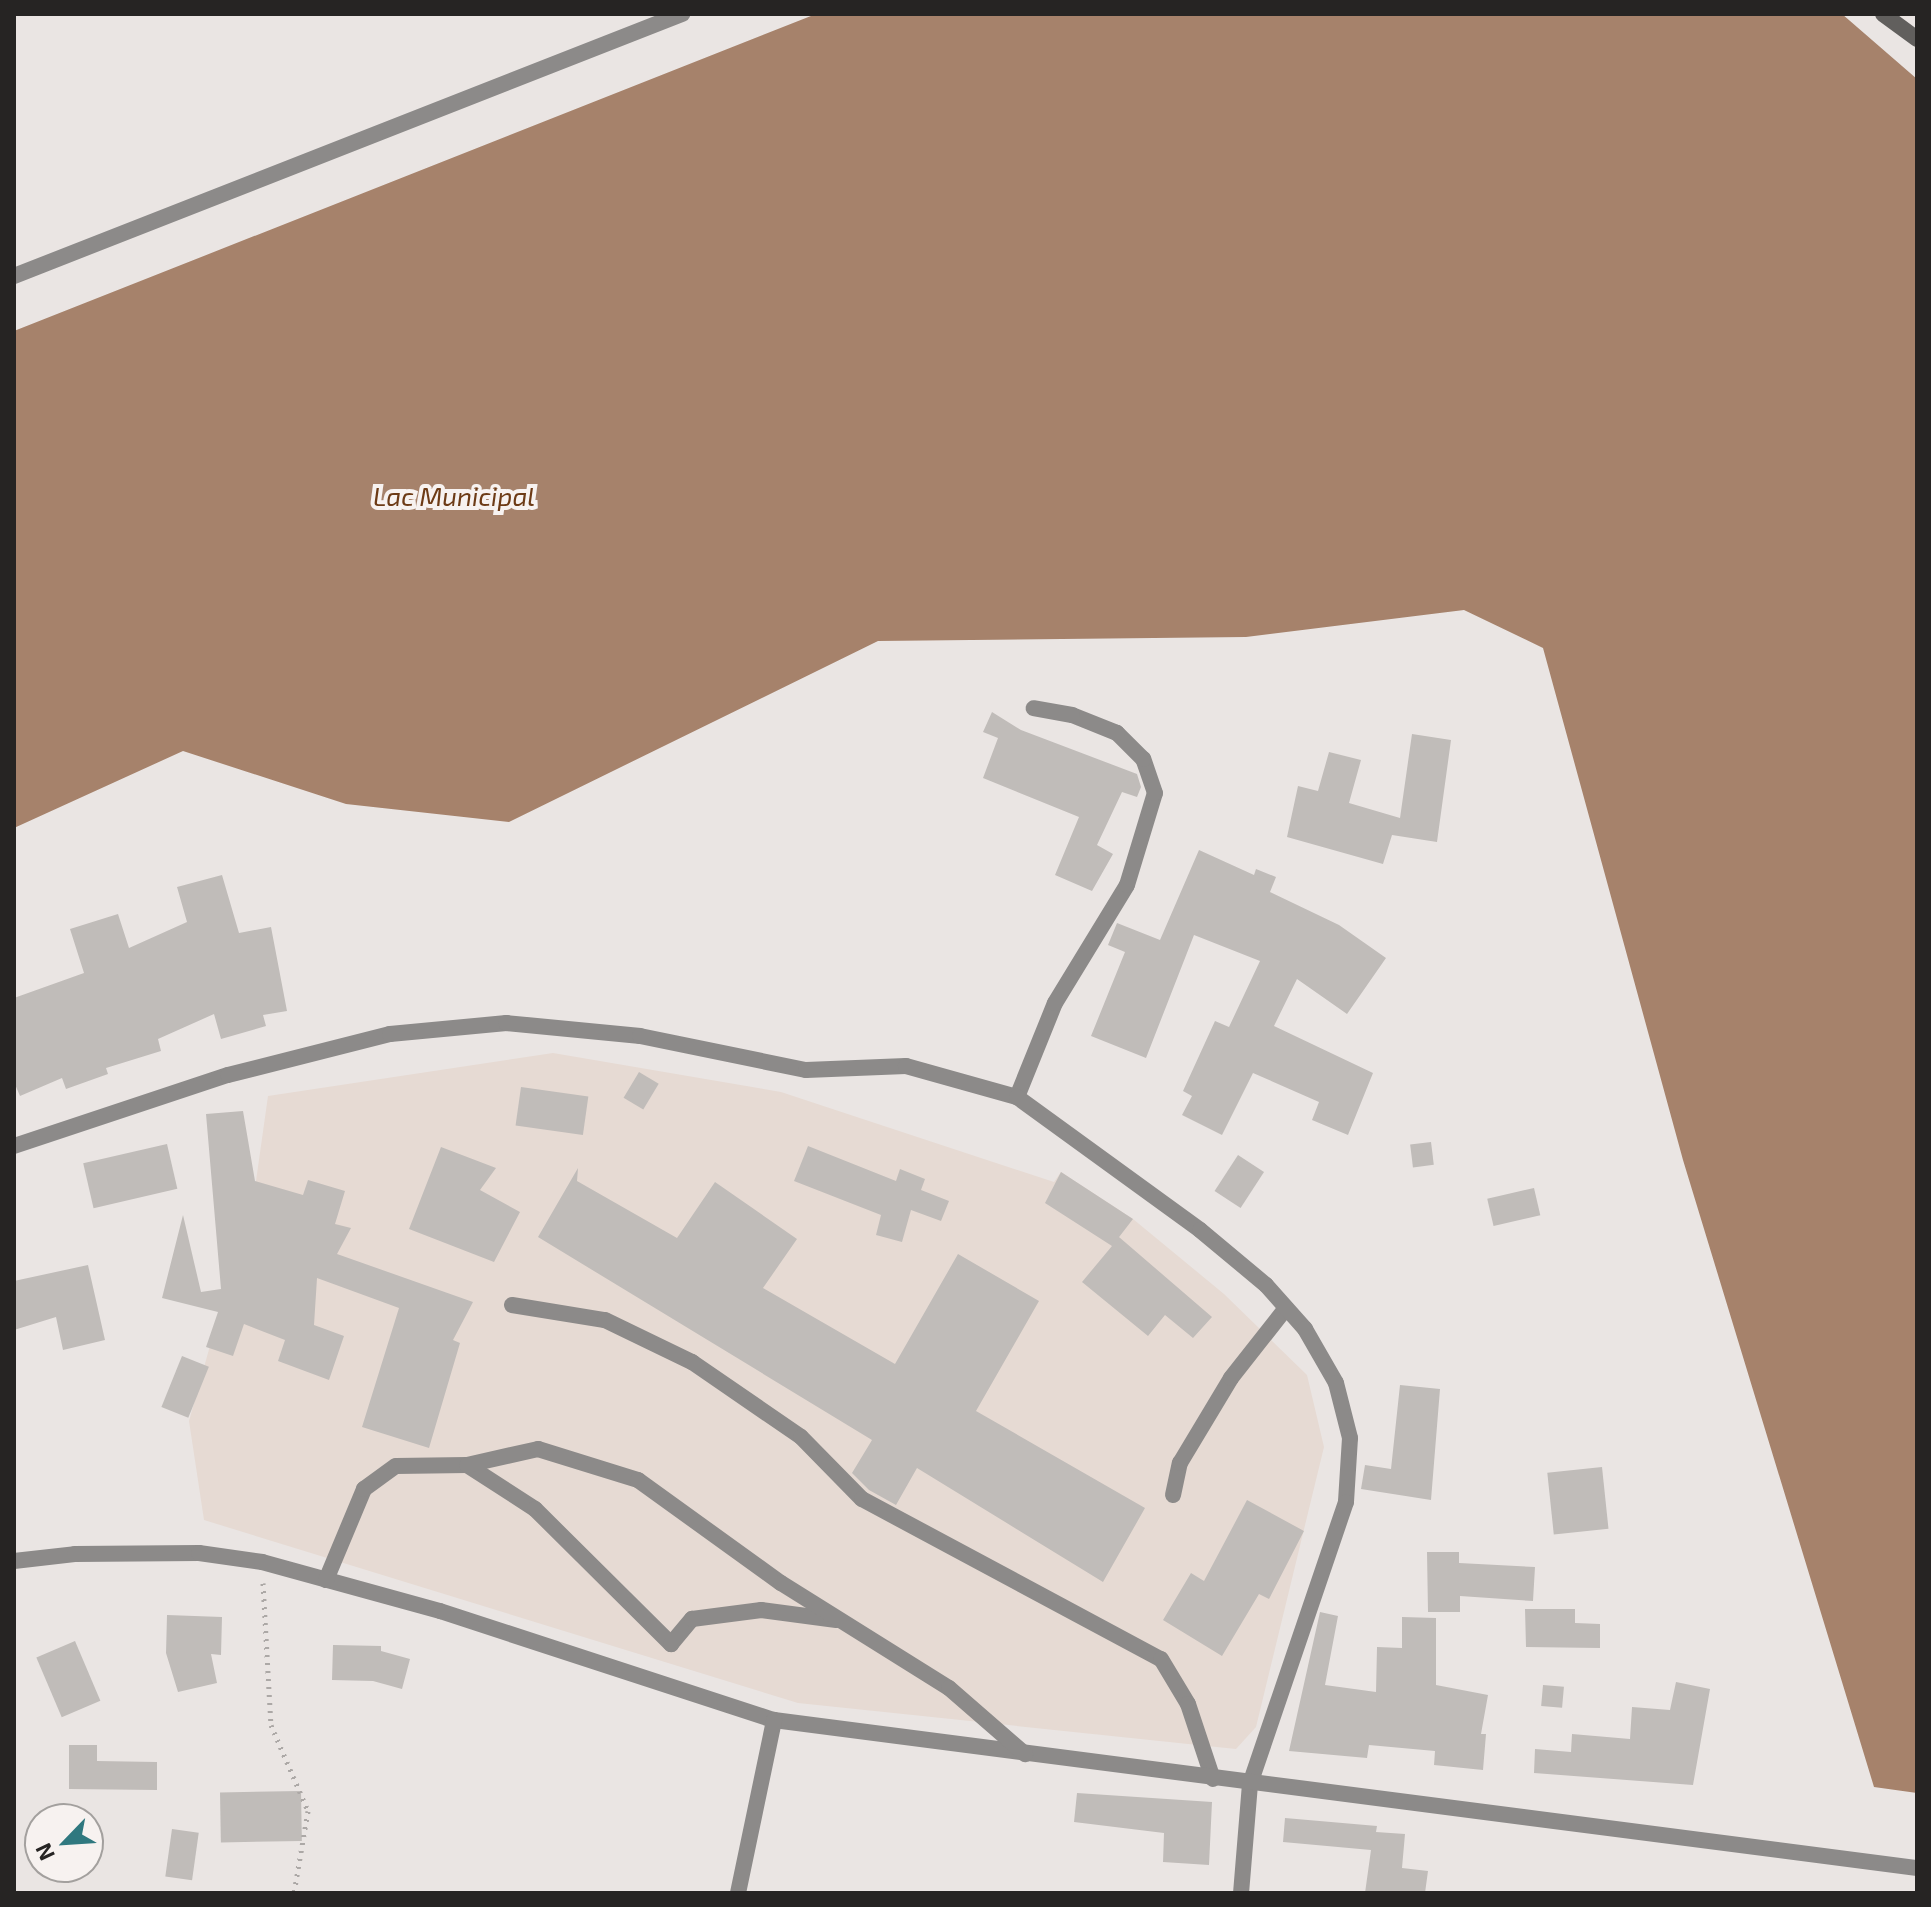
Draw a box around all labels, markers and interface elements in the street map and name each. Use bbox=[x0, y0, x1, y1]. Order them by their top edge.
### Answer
water label: Lac Municipal bbox=[373, 480, 535, 512]
north arrow bbox=[24, 1803, 104, 1883]
text: N bbox=[29, 1840, 59, 1865]

